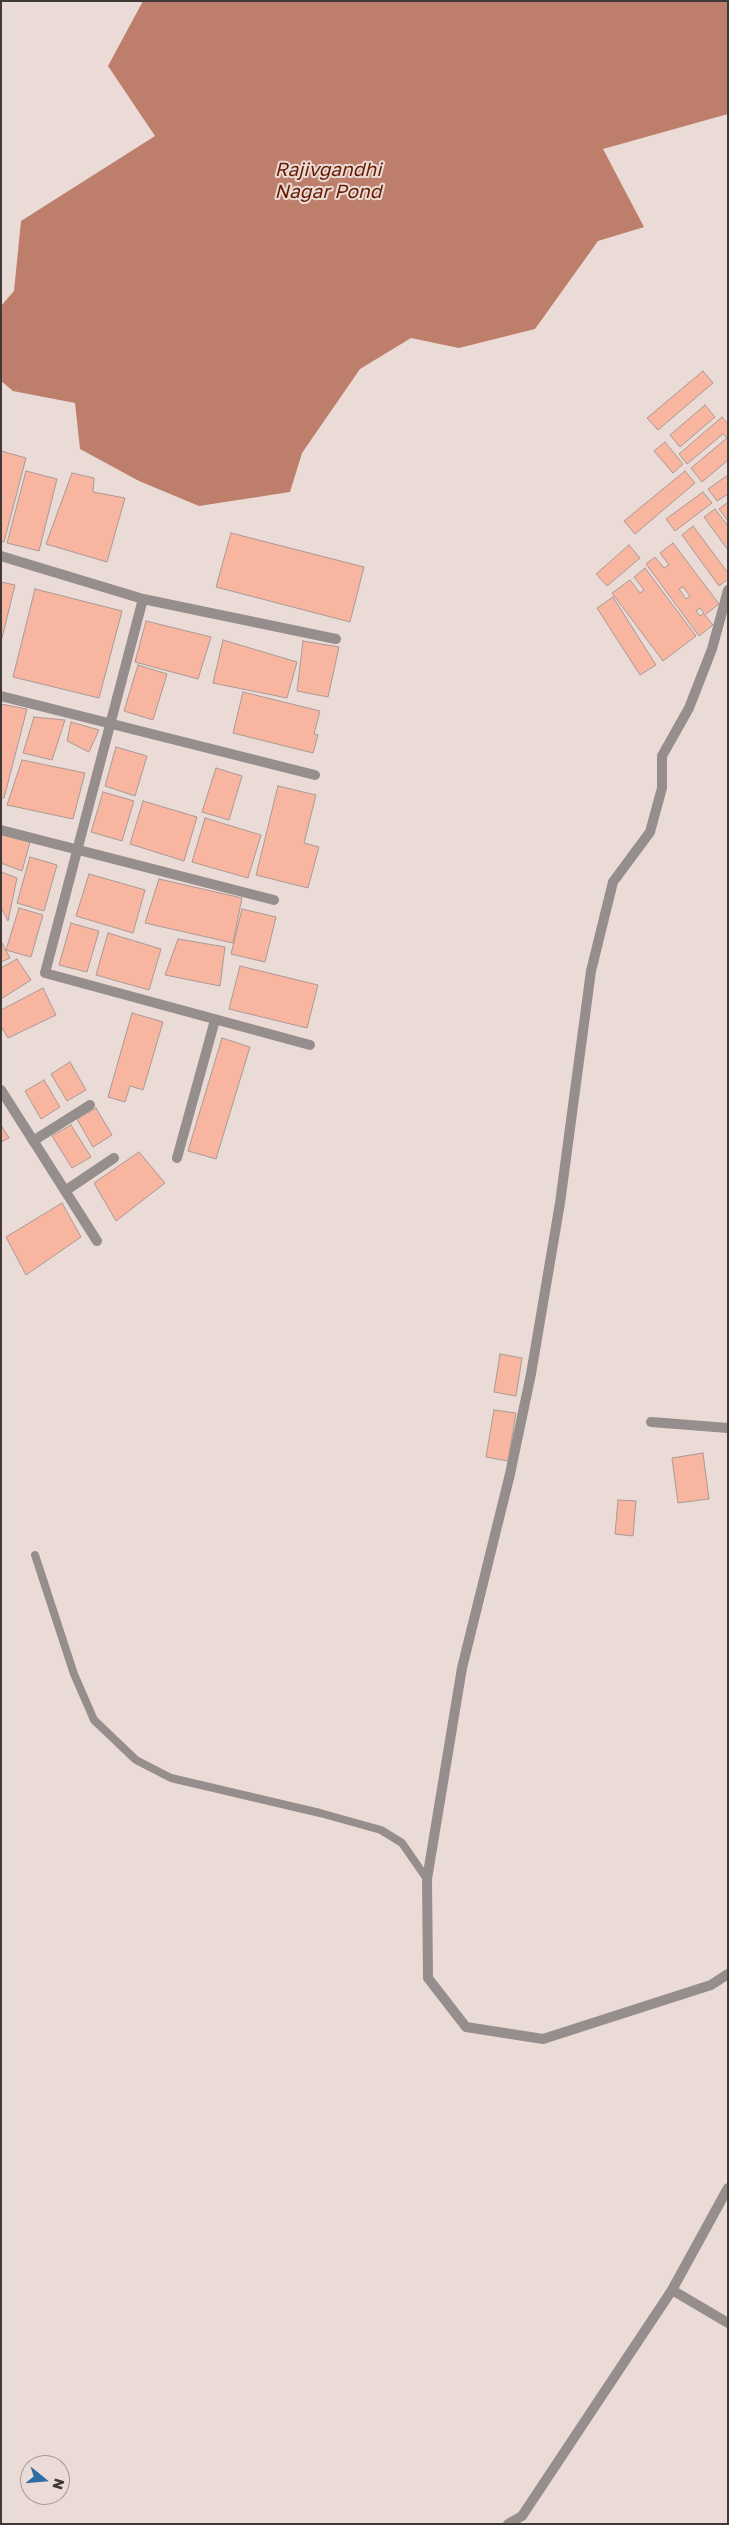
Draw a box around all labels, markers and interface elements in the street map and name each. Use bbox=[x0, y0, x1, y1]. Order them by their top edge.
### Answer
water label: Rajivgandhi Nagar Pond bbox=[275, 159, 381, 203]
north arrow bbox=[20, 2455, 70, 2505]
text: N bbox=[49, 2477, 69, 2492]

